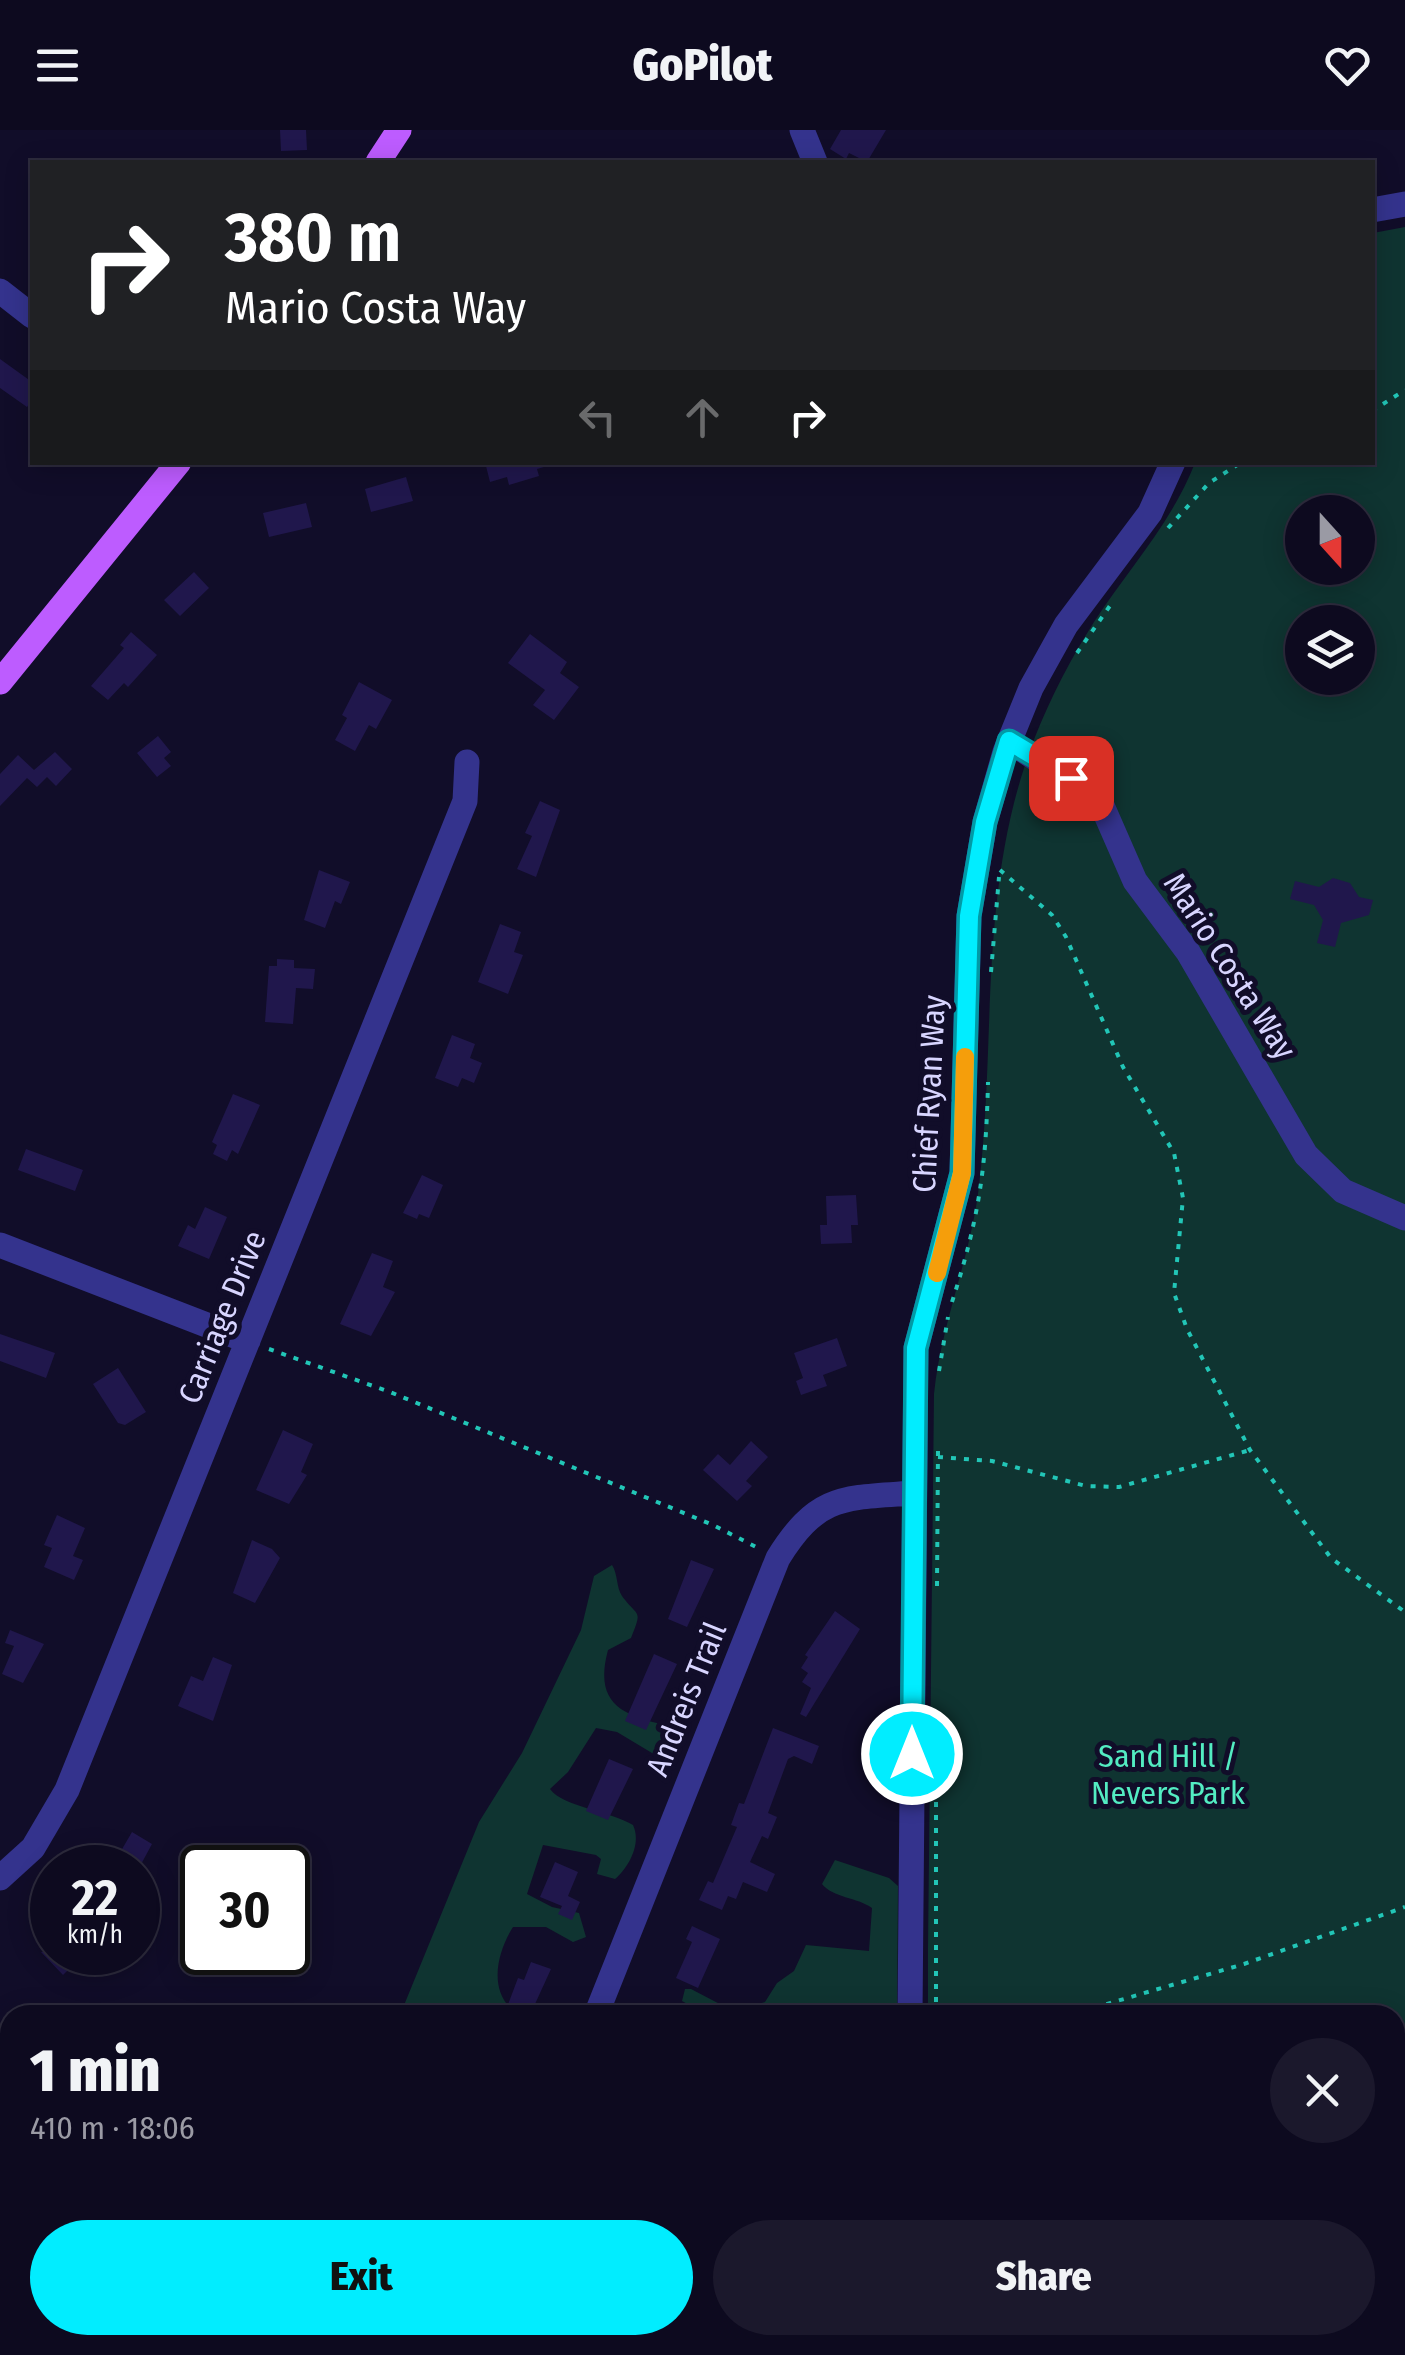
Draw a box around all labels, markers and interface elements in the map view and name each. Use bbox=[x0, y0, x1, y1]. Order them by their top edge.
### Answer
icon: menu bbox=[30, 38, 85, 93]
text: GoPilot bbox=[633, 38, 772, 92]
icon: heart bbox=[1320, 38, 1375, 93]
text: 380 m bbox=[225, 196, 401, 280]
icon: right bbox=[60, 200, 190, 330]
text: Mario Costa Way bbox=[225, 281, 526, 335]
icon: left bbox=[570, 390, 625, 445]
icon: ahead bbox=[675, 390, 730, 445]
icon: right bbox=[780, 390, 835, 445]
north arrow bbox=[1285, 495, 1375, 585]
map controls bbox=[1285, 495, 1375, 695]
button: layers bbox=[1285, 605, 1375, 695]
pin bbox=[1029, 736, 1114, 821]
icon: arrive bbox=[1044, 751, 1099, 806]
street label: Mario Costa Way bbox=[1156, 866, 1305, 1067]
street label: Chief Ryan Way bbox=[905, 994, 953, 1194]
street label: Carriage Drive bbox=[170, 1225, 274, 1409]
street label: Andreis Trail bbox=[638, 1617, 734, 1781]
position arrow bbox=[860, 1702, 964, 1806]
park label: Sand Hill / Nevers Park bbox=[1091, 1737, 1245, 1812]
speed limit sign: 30 bbox=[180, 1845, 310, 1975]
text: 22 bbox=[72, 1868, 118, 1928]
text: km/h bbox=[67, 1920, 123, 1950]
text: 1 min bbox=[30, 2035, 161, 2107]
button: close bbox=[1270, 2038, 1375, 2143]
text: 410 m · 18:06 bbox=[30, 2109, 195, 2147]
button: Exit bbox=[30, 2220, 693, 2335]
button: Share bbox=[713, 2220, 1375, 2335]

